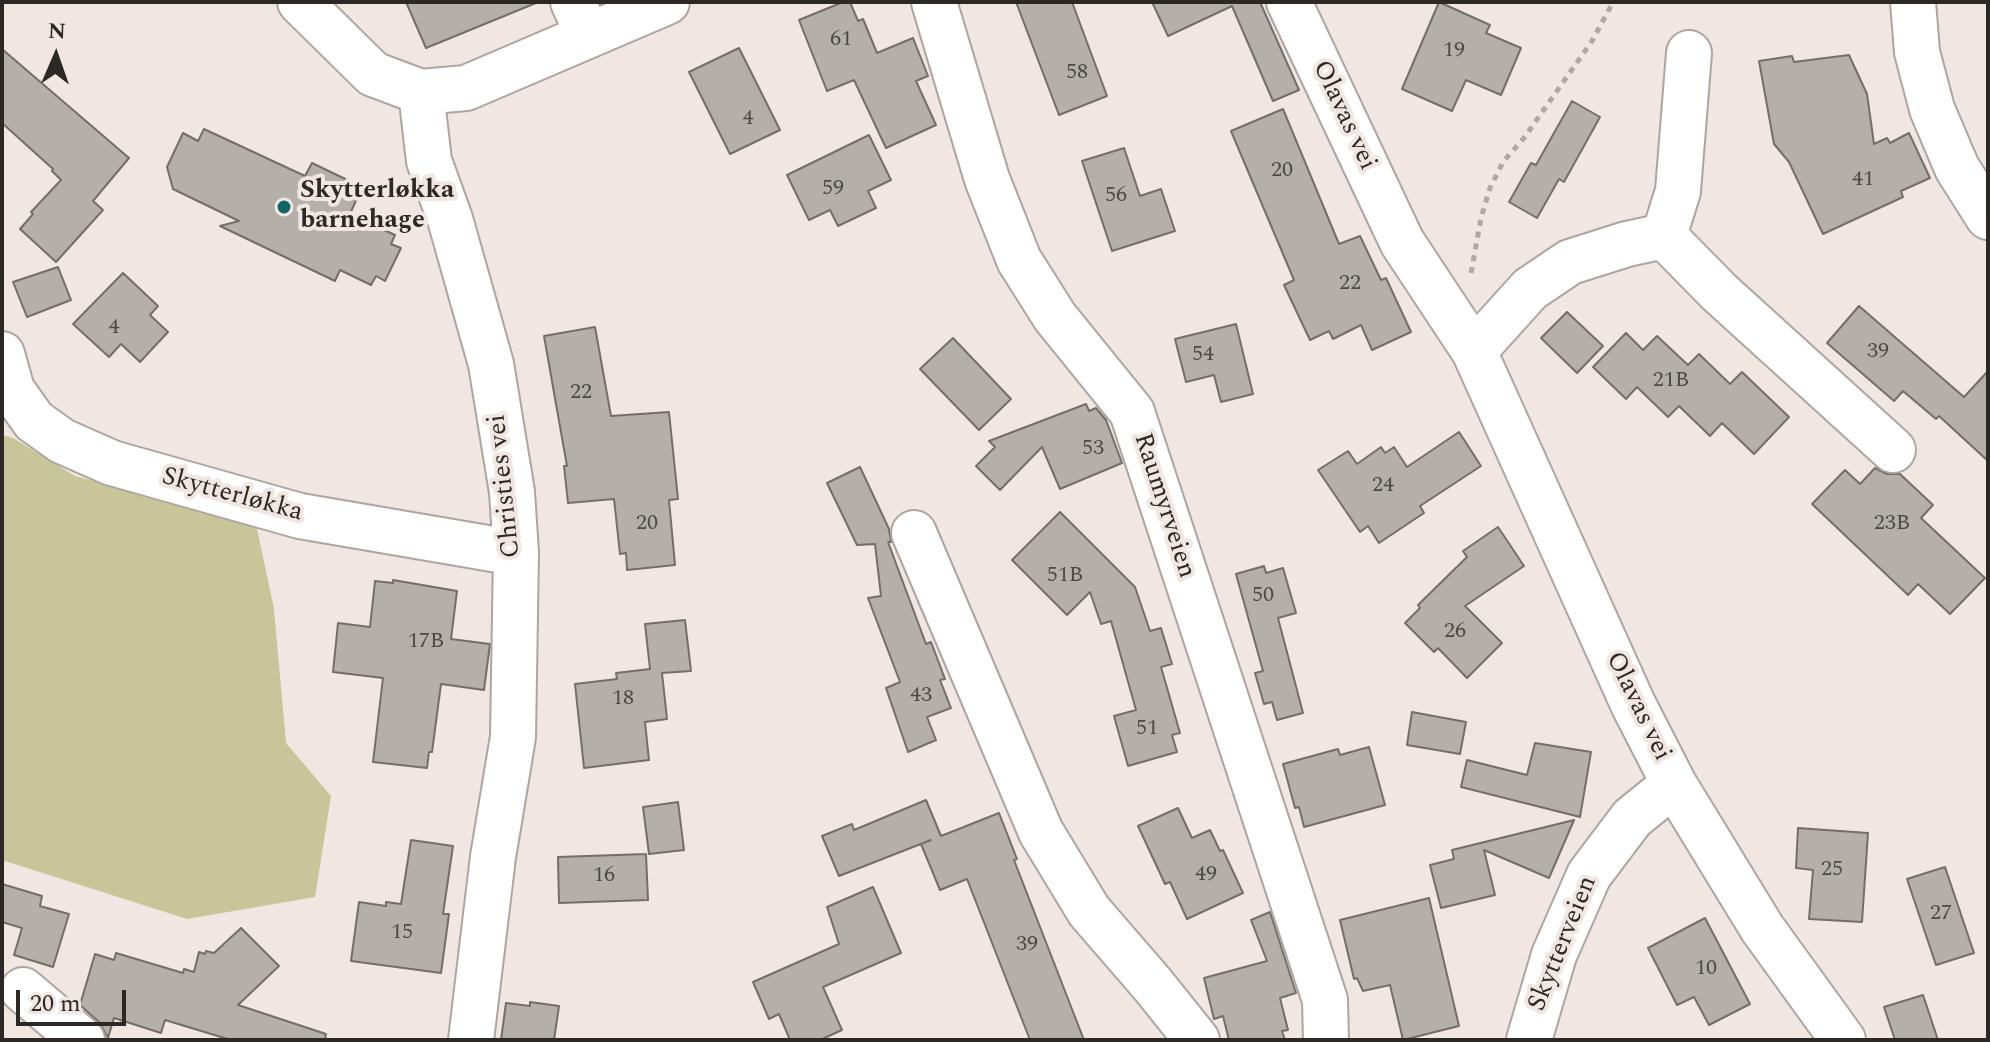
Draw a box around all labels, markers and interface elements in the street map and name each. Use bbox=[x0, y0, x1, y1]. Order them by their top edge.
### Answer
text: N bbox=[47, 15, 66, 48]
north arrow bbox=[16, 16, 96, 96]
house number: 61 bbox=[830, 28, 852, 54]
house number: 19 bbox=[1443, 39, 1465, 65]
street label: Olavas vei bbox=[1304, 56, 1382, 176]
house number: 58 bbox=[1066, 61, 1088, 87]
house number: 4 bbox=[743, 107, 753, 133]
house number: 20 bbox=[1271, 159, 1293, 185]
house number: 41 bbox=[1852, 168, 1874, 194]
place label: Skytterløkka barnehage bbox=[300, 176, 454, 238]
house number: 59 bbox=[822, 177, 844, 203]
house number: 56 bbox=[1105, 184, 1127, 210]
marker: Skytterløkka barnehage bbox=[275, 198, 293, 216]
house number: 22 bbox=[1339, 272, 1361, 298]
house number: 4 bbox=[109, 316, 119, 342]
house number: 39 bbox=[1867, 340, 1889, 366]
house number: 54 bbox=[1192, 343, 1214, 369]
house number: 21B bbox=[1653, 369, 1689, 395]
house number: 22 bbox=[570, 381, 592, 407]
street label: Christies vei bbox=[483, 413, 529, 559]
street label: Raumyrveien bbox=[1125, 430, 1201, 582]
house number: 53 bbox=[1082, 437, 1104, 463]
street label: Skytterløkka bbox=[158, 462, 306, 530]
house number: 24 bbox=[1372, 474, 1394, 500]
house number: 20 bbox=[636, 512, 658, 538]
house number: 23B bbox=[1874, 512, 1910, 538]
house number: 51B bbox=[1047, 564, 1083, 590]
house number: 50 bbox=[1252, 584, 1274, 610]
house number: 26 bbox=[1444, 620, 1466, 646]
house number: 17B bbox=[408, 630, 444, 656]
street label: Olavas vei bbox=[1597, 647, 1677, 767]
house number: 43 bbox=[910, 684, 932, 710]
house number: 18 bbox=[612, 687, 634, 713]
house number: 51 bbox=[1136, 717, 1158, 743]
house number: 25 bbox=[1821, 858, 1843, 884]
house number: 49 bbox=[1195, 863, 1217, 889]
house number: 16 bbox=[593, 864, 615, 890]
street label: Skytterveien bbox=[1523, 872, 1605, 1016]
house number: 27 bbox=[1930, 902, 1952, 928]
house number: 15 bbox=[391, 921, 413, 947]
house number: 39 bbox=[1016, 933, 1038, 959]
house number: 10 bbox=[1695, 957, 1717, 983]
scale bar bbox=[20, 974, 130, 1024]
text: 20 m bbox=[30, 986, 81, 1022]

